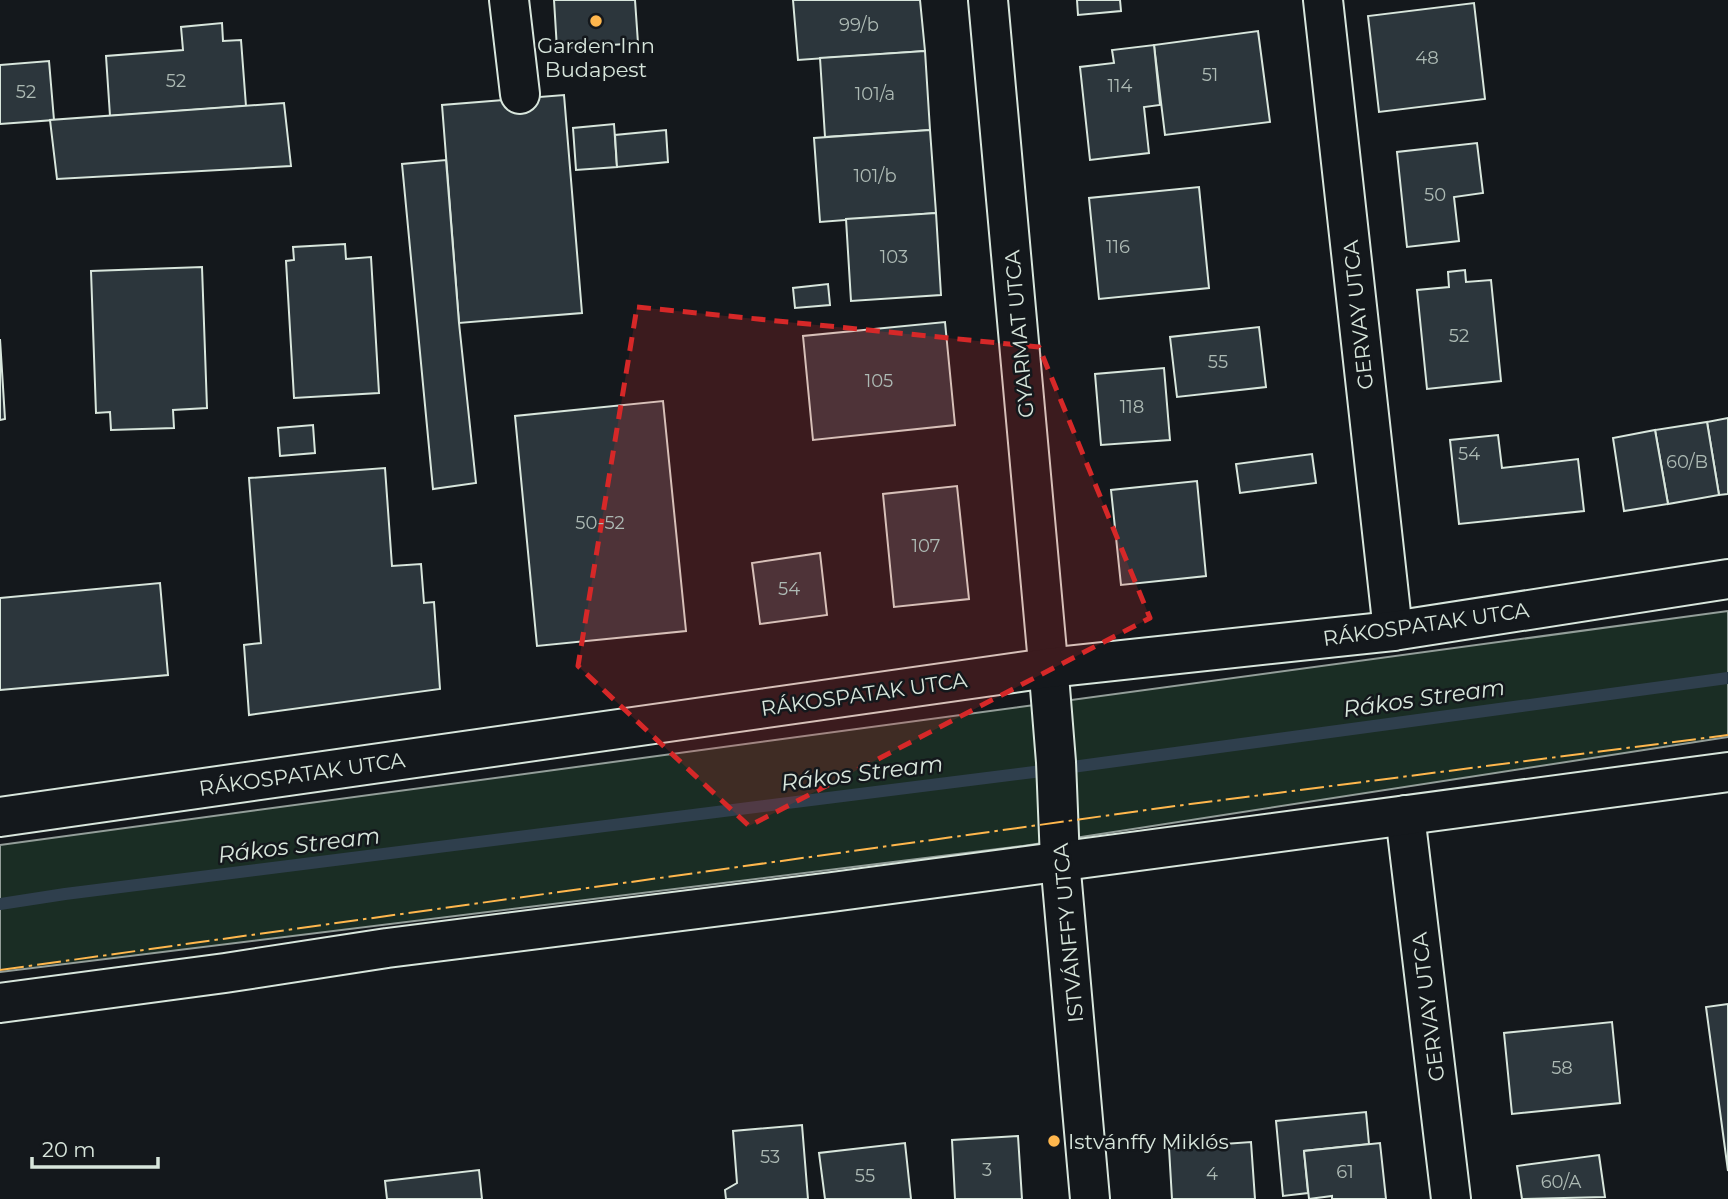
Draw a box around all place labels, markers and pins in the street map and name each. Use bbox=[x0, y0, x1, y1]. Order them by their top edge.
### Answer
marker: Garden Inn Budapest bbox=[588, 13, 604, 29]
place label: Garden Inn Budapest bbox=[537, 33, 655, 82]
place label: Istvánffy Miklós bbox=[1068, 1129, 1229, 1154]
marker: Istvánffy Miklós bbox=[1046, 1133, 1062, 1149]

